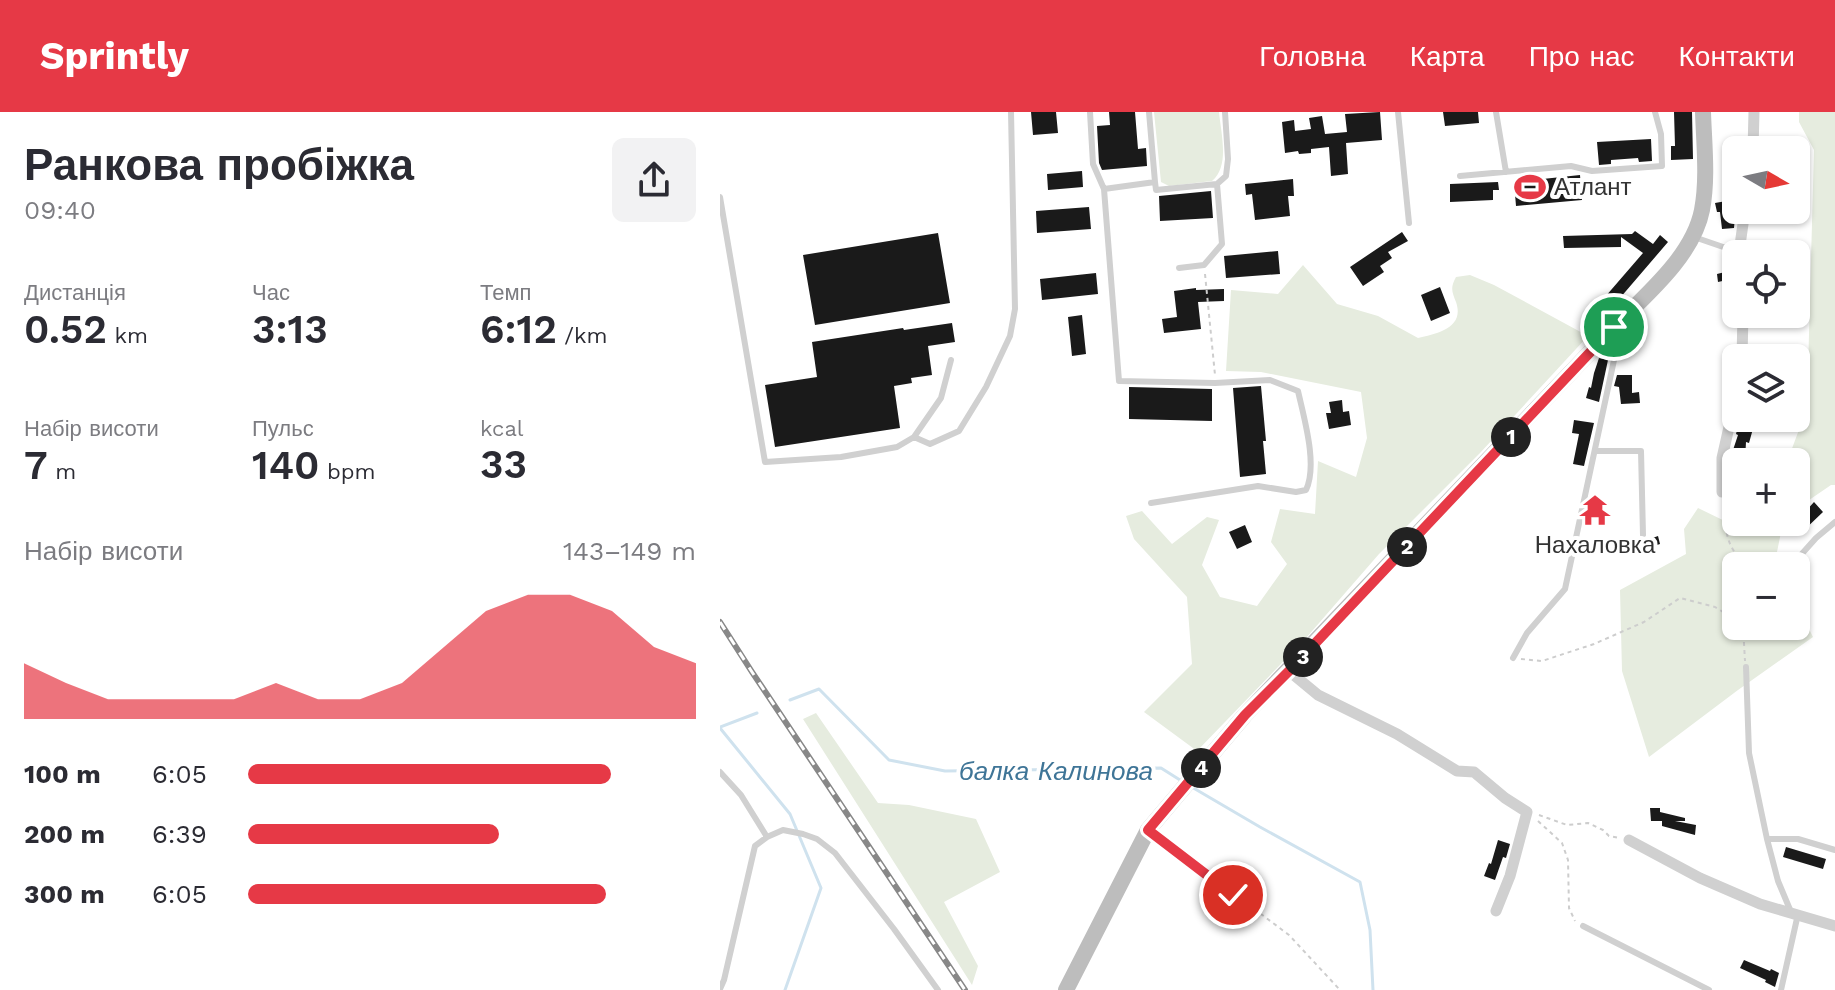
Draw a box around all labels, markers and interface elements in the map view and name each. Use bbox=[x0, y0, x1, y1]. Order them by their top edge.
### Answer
text: Sprintly bbox=[40, 34, 189, 78]
text: Головна bbox=[1259, 40, 1366, 73]
text: Карта bbox=[1410, 40, 1485, 73]
text: Про нас bbox=[1529, 40, 1635, 73]
text: Контакти bbox=[1679, 40, 1795, 73]
north arrow bbox=[1722, 136, 1810, 224]
map controls bbox=[1722, 136, 1810, 640]
button: share bbox=[612, 138, 696, 222]
text: Ранкова пробіжка bbox=[24, 139, 414, 191]
sports icon: Атлант bbox=[1513, 170, 1547, 204]
place label: Атлант bbox=[1554, 173, 1632, 201]
text: 09:40 bbox=[24, 195, 96, 225]
button: locate bbox=[1722, 240, 1810, 328]
text: Дистанція bbox=[24, 280, 126, 305]
text: Час bbox=[252, 280, 290, 305]
text: Темп bbox=[480, 280, 531, 305]
pin bbox=[1580, 293, 1648, 361]
icon: arrive bbox=[1592, 305, 1636, 349]
text: 0.52 bbox=[24, 306, 107, 353]
text: 3:13 bbox=[252, 306, 328, 353]
text: 6:12 bbox=[480, 306, 557, 353]
text: km bbox=[107, 323, 148, 348]
text: /km bbox=[557, 323, 607, 348]
button: layers bbox=[1722, 344, 1810, 432]
text: Набір висоти bbox=[24, 416, 159, 441]
text: Пульс bbox=[252, 416, 314, 441]
text: kcal bbox=[480, 416, 524, 441]
pin: 1 bbox=[1491, 417, 1531, 457]
text: 1 bbox=[1506, 424, 1516, 449]
text: 33 bbox=[480, 441, 527, 488]
text: 7 bbox=[24, 442, 48, 489]
text: 140 bbox=[252, 442, 319, 489]
button: + bbox=[1722, 448, 1810, 536]
text: m bbox=[48, 459, 76, 484]
text: bpm bbox=[319, 459, 375, 484]
temple icon: Нахаловка bbox=[1578, 493, 1612, 527]
pin: 2 bbox=[1387, 527, 1427, 567]
place label: Нахаловка bbox=[1535, 531, 1656, 559]
text: 2 bbox=[1400, 534, 1414, 559]
text: Набір висоти bbox=[24, 536, 183, 566]
text: 143–149 m bbox=[563, 536, 696, 566]
button: − bbox=[1722, 552, 1810, 640]
pin: 3 bbox=[1283, 637, 1323, 677]
text: 3 bbox=[1296, 644, 1310, 669]
pin: 4 bbox=[1181, 748, 1221, 788]
text: 4 bbox=[1194, 755, 1208, 780]
water label: балка Калинова bbox=[959, 756, 1153, 786]
text: 100 m bbox=[24, 759, 101, 789]
text: 6:05 bbox=[152, 759, 207, 789]
text: 200 m bbox=[24, 819, 105, 849]
text: 6:39 bbox=[152, 819, 207, 849]
pin bbox=[1199, 861, 1267, 929]
icon: check bbox=[1211, 873, 1255, 917]
text: 300 m bbox=[24, 879, 105, 909]
text: 6:05 bbox=[152, 879, 207, 909]

